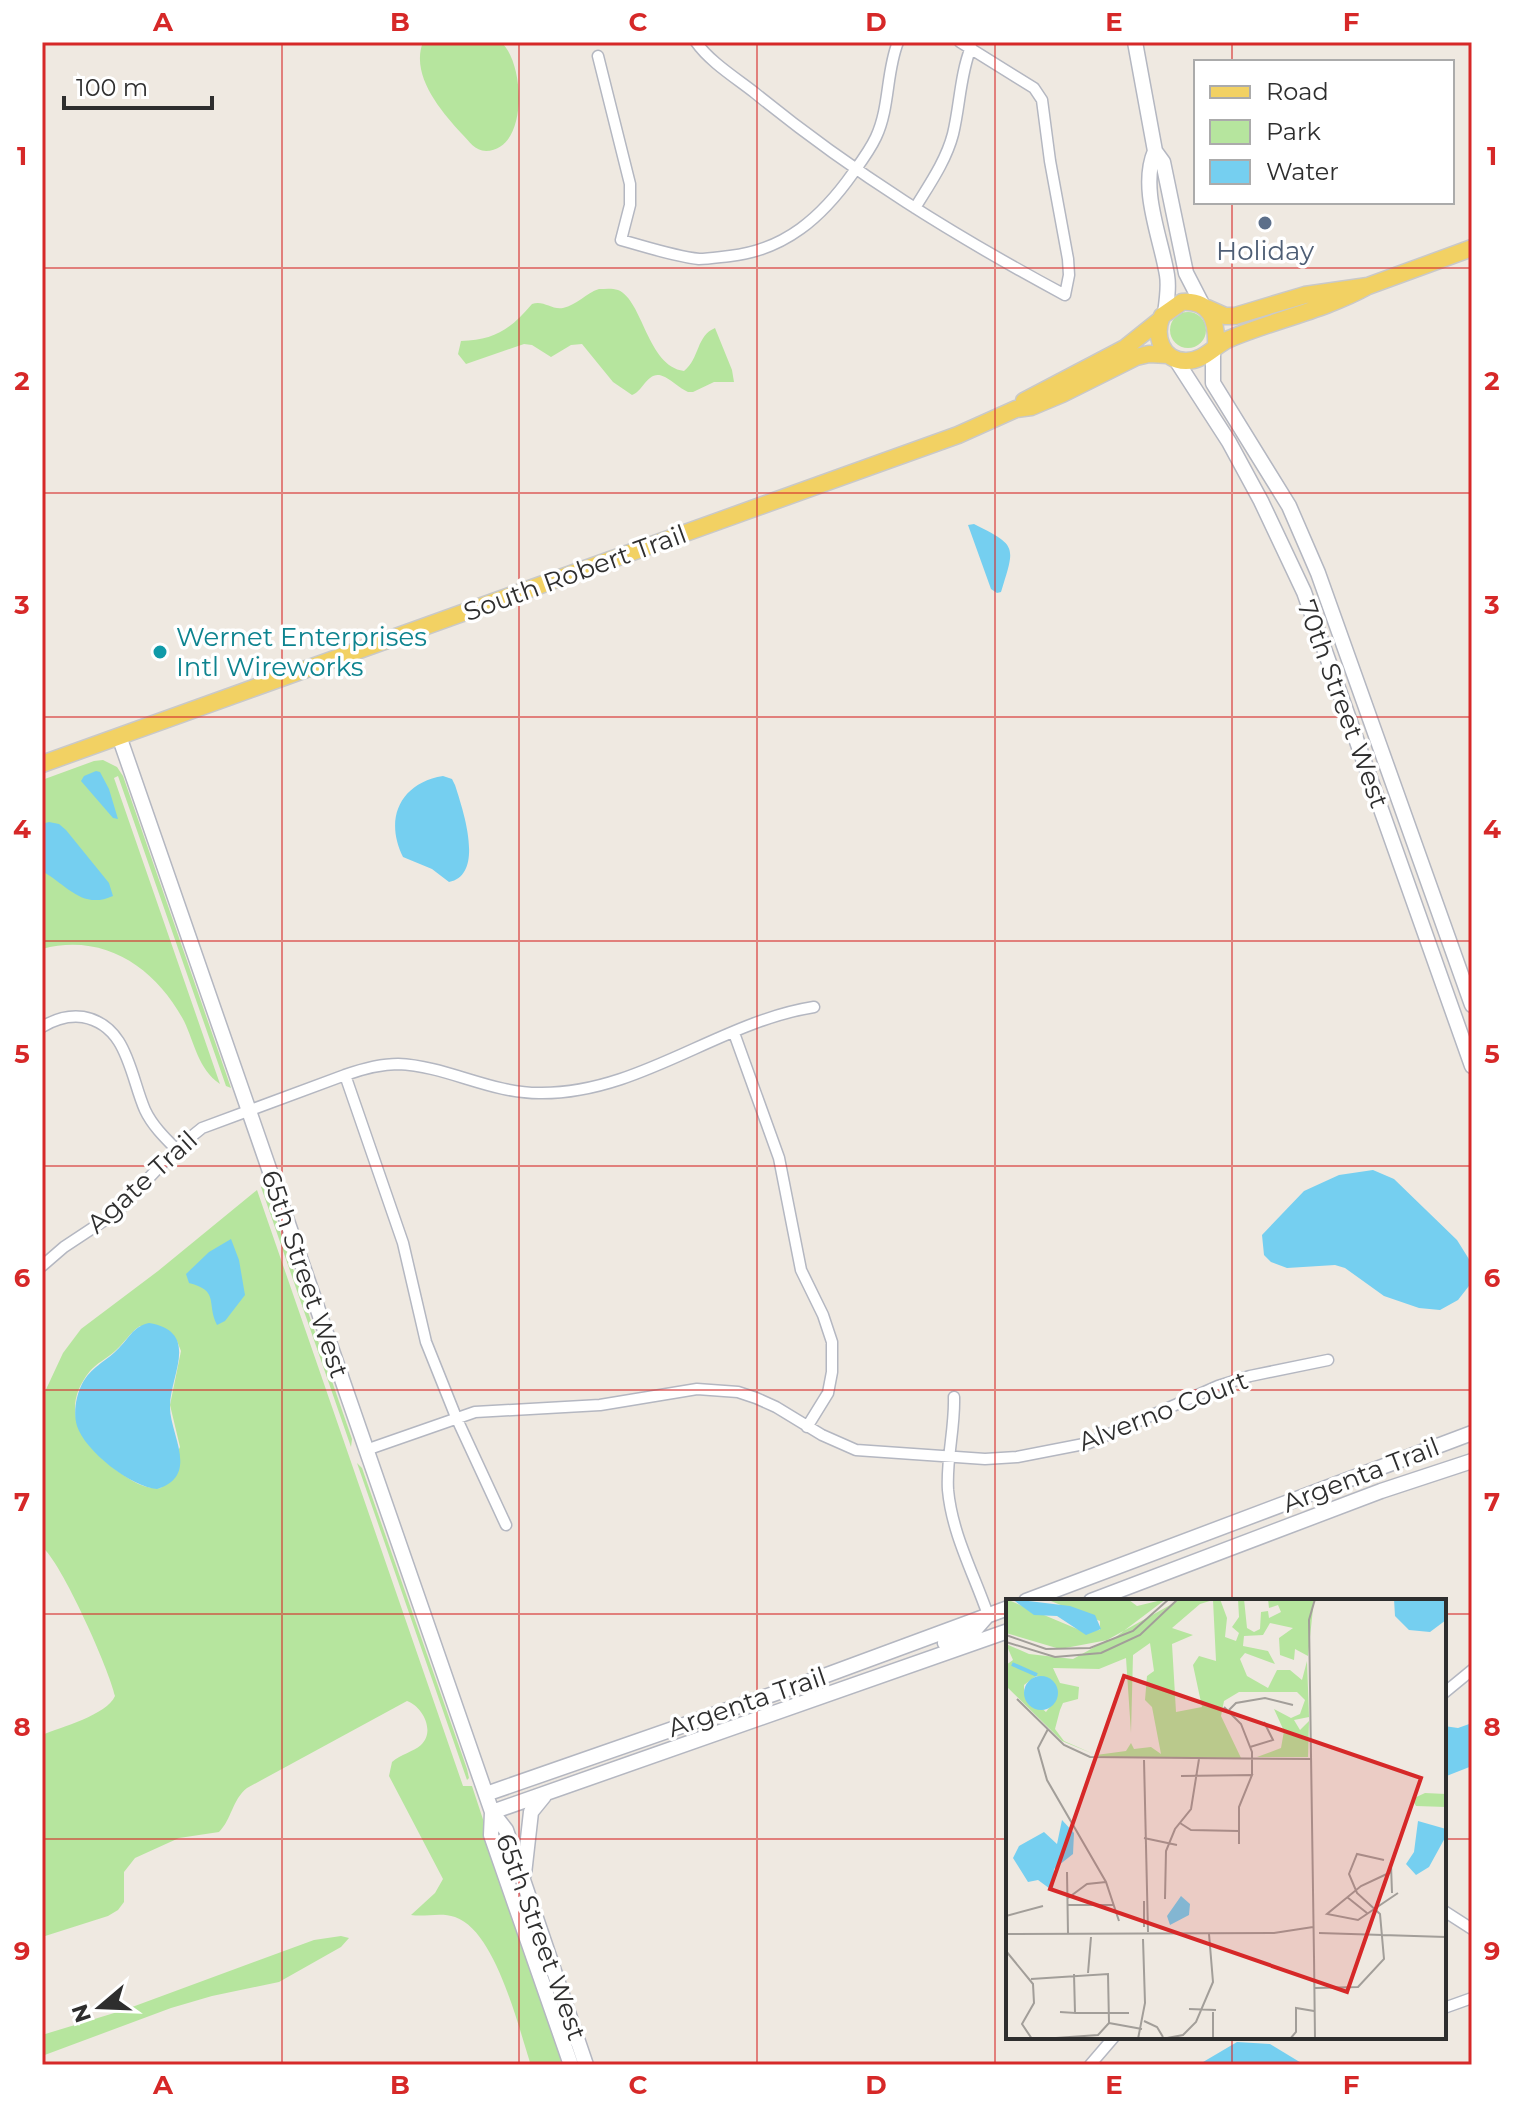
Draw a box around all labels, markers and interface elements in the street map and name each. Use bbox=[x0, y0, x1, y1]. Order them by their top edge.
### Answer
text: A bbox=[152, 6, 174, 38]
text: B bbox=[390, 6, 410, 38]
text: C bbox=[629, 6, 648, 38]
text: D bbox=[865, 6, 887, 38]
text: E bbox=[1105, 6, 1123, 38]
text: F bbox=[1343, 6, 1359, 38]
scale bar bbox=[64, 60, 212, 110]
legend bbox=[1194, 60, 1454, 204]
text: 100 m bbox=[76, 73, 148, 102]
text: Road bbox=[1266, 77, 1329, 106]
text: Park bbox=[1266, 117, 1321, 146]
text: 1 bbox=[17, 140, 27, 172]
text: 1 bbox=[1487, 140, 1497, 172]
text: Water bbox=[1266, 157, 1339, 186]
marker: Holiday bbox=[1256, 214, 1274, 232]
place label: Holiday bbox=[1216, 235, 1315, 267]
text: 2 bbox=[14, 365, 30, 397]
text: 2 bbox=[1484, 365, 1500, 397]
street label: South Robert Trail bbox=[459, 518, 691, 628]
text: 3 bbox=[13, 589, 30, 621]
text: 3 bbox=[1483, 589, 1500, 621]
street label: 70th Street West bbox=[1291, 596, 1395, 812]
place label: Wernet Enterprises Intl Wireworks bbox=[176, 621, 427, 683]
marker: Wernet Enterprises Intl Wireworks bbox=[151, 643, 169, 661]
text: 4 bbox=[13, 813, 31, 845]
text: 4 bbox=[1483, 813, 1501, 845]
text: 5 bbox=[14, 1038, 30, 1070]
text: 5 bbox=[1484, 1038, 1500, 1070]
street label: Agate Trail bbox=[80, 1124, 204, 1240]
street label: 65th Street West bbox=[254, 1166, 356, 1382]
text: 6 bbox=[14, 1262, 31, 1294]
text: 6 bbox=[1484, 1262, 1501, 1294]
street label: Alverno Court bbox=[1074, 1364, 1252, 1458]
street label: Argenta Trail bbox=[1278, 1430, 1444, 1520]
text: 7 bbox=[14, 1486, 30, 1518]
text: 7 bbox=[1484, 1486, 1500, 1518]
inset map bbox=[1006, 1599, 1446, 2039]
street label: Argenta Trail bbox=[664, 1660, 830, 1744]
text: 8 bbox=[13, 1711, 31, 1743]
text: 8 bbox=[1483, 1711, 1501, 1743]
street label: 65th Street West bbox=[489, 1829, 593, 2045]
text: 9 bbox=[14, 1935, 30, 1967]
text: 9 bbox=[1484, 1935, 1500, 1967]
north arrow bbox=[60, 1967, 140, 2047]
text: N bbox=[66, 2001, 97, 2026]
text: A bbox=[152, 2069, 174, 2101]
text: B bbox=[390, 2069, 410, 2101]
text: C bbox=[629, 2069, 648, 2101]
text: D bbox=[865, 2069, 887, 2101]
text: E bbox=[1105, 2069, 1123, 2101]
text: F bbox=[1343, 2069, 1359, 2101]

